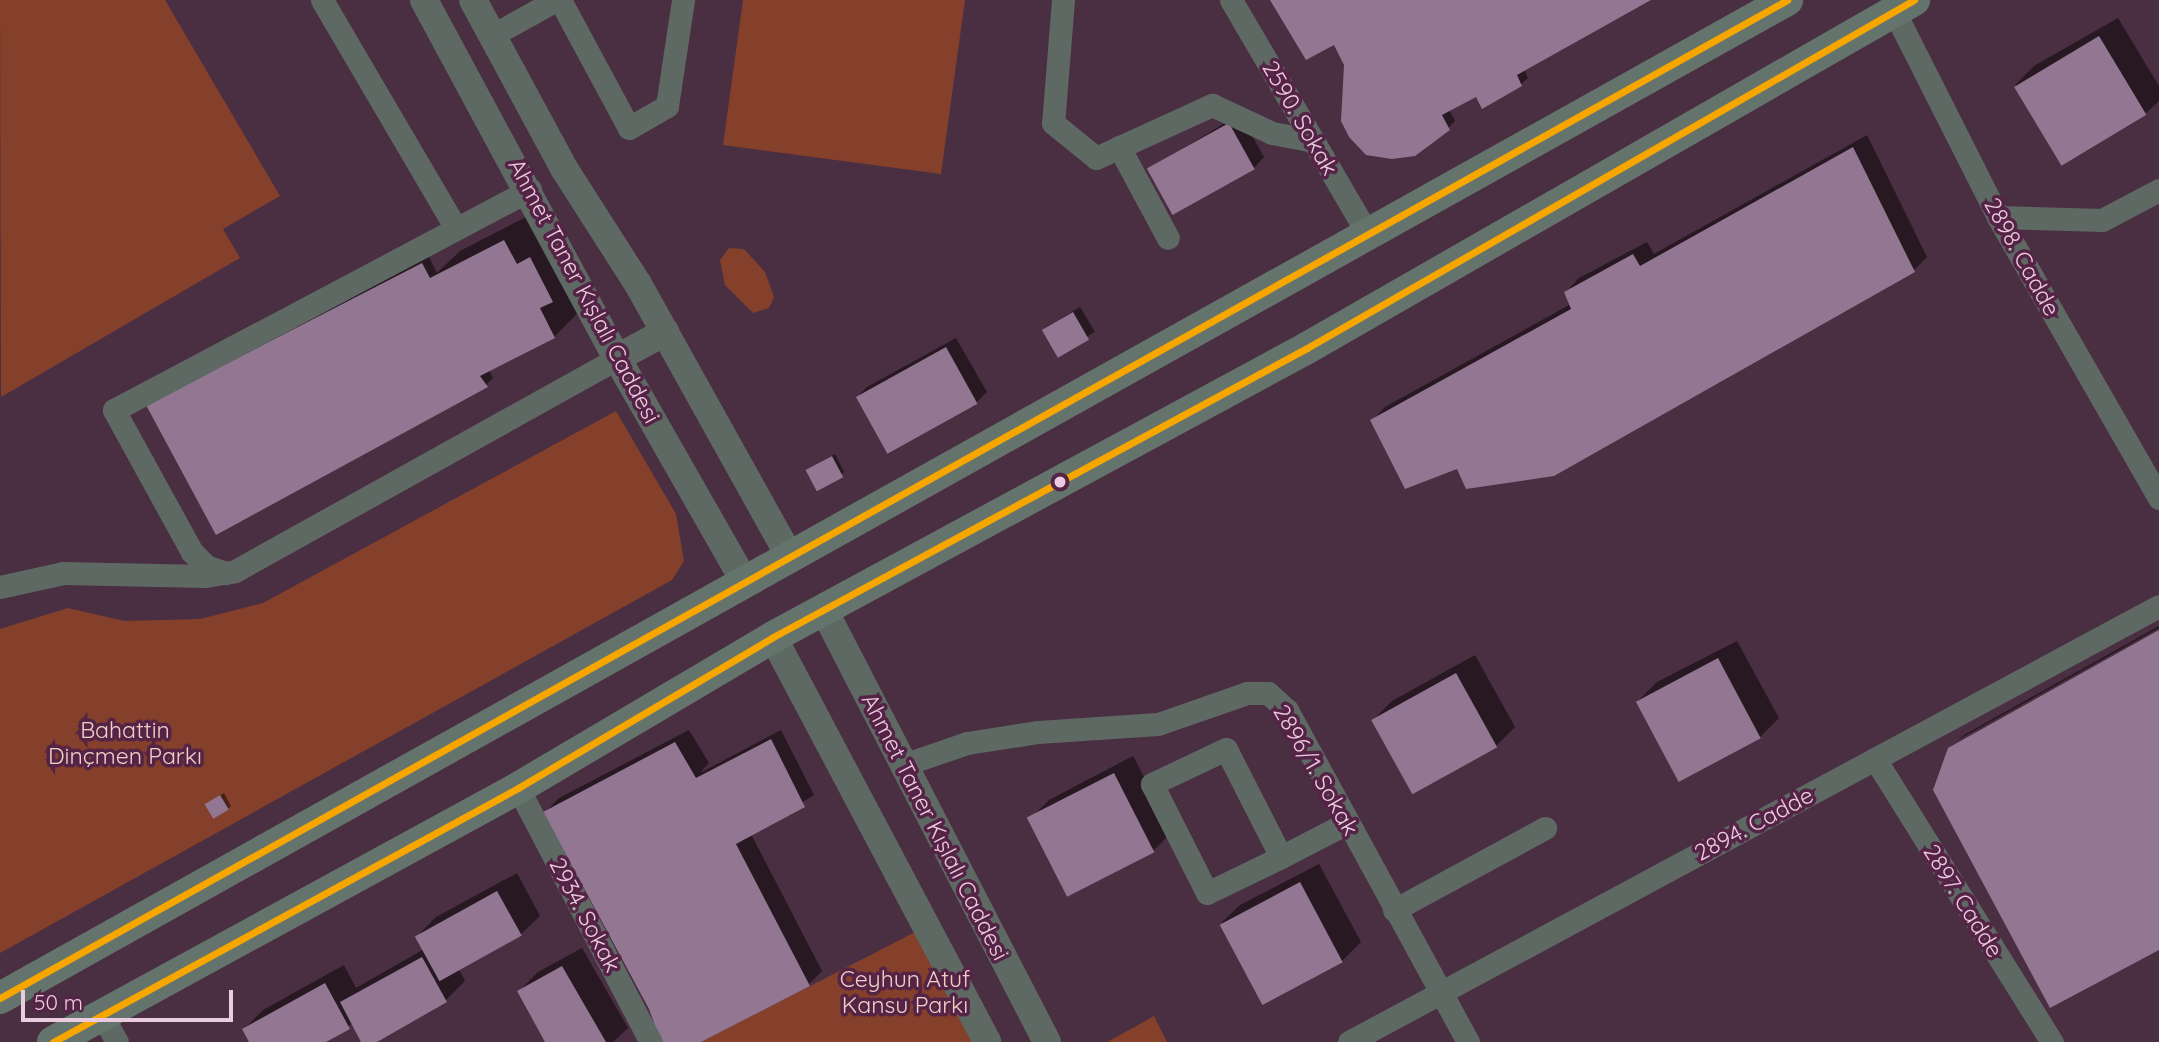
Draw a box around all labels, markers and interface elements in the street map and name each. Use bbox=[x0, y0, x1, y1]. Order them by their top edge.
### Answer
street label: 2590. Sokak bbox=[1256, 56, 1344, 180]
street label: Ahmet Taner Kışlalı Caddesi bbox=[502, 154, 666, 428]
street label: 2898. Cadde bbox=[1978, 193, 2066, 321]
unlabelled marker bbox=[1053, 475, 1067, 489]
street label: Ahmet Taner Kışlalı Caddesi bbox=[856, 689, 1014, 965]
street label: 2896/1. Sokak bbox=[1267, 700, 1365, 840]
park label: Bahattin Dinçmen Parkı bbox=[48, 716, 202, 770]
street label: 2894. Cadde bbox=[1690, 781, 1818, 867]
street label: 2897. Cadde bbox=[1917, 839, 2009, 963]
street label: 2934. Sokak bbox=[543, 853, 627, 977]
park label: Ceyhun Atuf Kansu Parkı bbox=[840, 965, 970, 1019]
scale bar bbox=[24, 976, 236, 1020]
text: 50 m bbox=[34, 989, 83, 1015]

